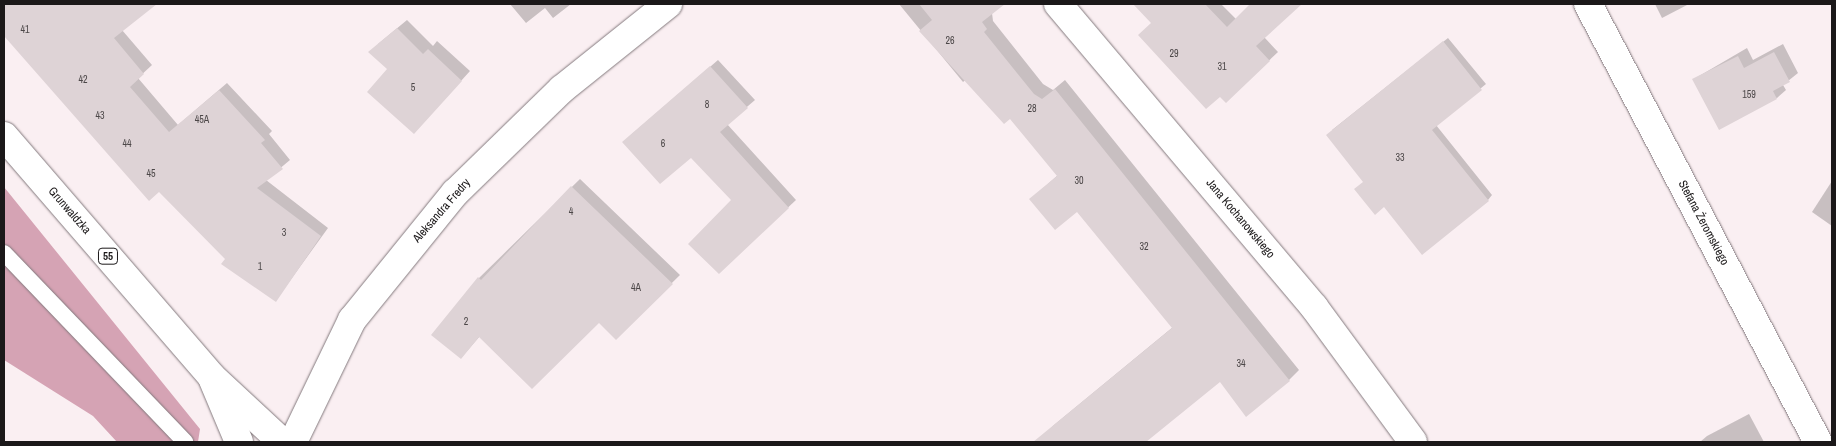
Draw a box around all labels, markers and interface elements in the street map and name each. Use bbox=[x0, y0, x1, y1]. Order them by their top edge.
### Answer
house number: 41 bbox=[20, 24, 30, 36]
house number: 26 bbox=[945, 35, 955, 47]
house number: 29 bbox=[1169, 48, 1179, 60]
house number: 31 bbox=[1217, 61, 1227, 73]
house number: 42 bbox=[78, 74, 88, 86]
house number: 5 bbox=[411, 82, 415, 94]
house number: 159 bbox=[1742, 89, 1756, 101]
house number: 8 bbox=[705, 99, 709, 111]
house number: 28 bbox=[1027, 103, 1037, 115]
house number: 43 bbox=[95, 110, 105, 122]
house number: 45A bbox=[195, 114, 209, 126]
house number: 44 bbox=[122, 138, 132, 150]
house number: 6 bbox=[661, 138, 665, 150]
house number: 33 bbox=[1395, 152, 1405, 164]
house number: 45 bbox=[146, 168, 156, 180]
house number: 30 bbox=[1074, 175, 1084, 187]
street label: Aleksandra Fredry bbox=[410, 176, 474, 246]
street label: Jana Kochanowskiego bbox=[1203, 176, 1277, 262]
street label: Stefana Żeromskiego bbox=[1675, 178, 1731, 268]
street label: Grunwaldzka bbox=[45, 185, 93, 237]
house number: 4 bbox=[569, 206, 573, 218]
house number: 3 bbox=[282, 227, 286, 239]
house number: 32 bbox=[1139, 241, 1149, 253]
road number: 55 bbox=[97, 248, 119, 264]
house number: 1 bbox=[258, 261, 262, 273]
house number: 4A bbox=[631, 282, 641, 294]
house number: 2 bbox=[464, 316, 468, 328]
house number: 34 bbox=[1236, 358, 1246, 370]

